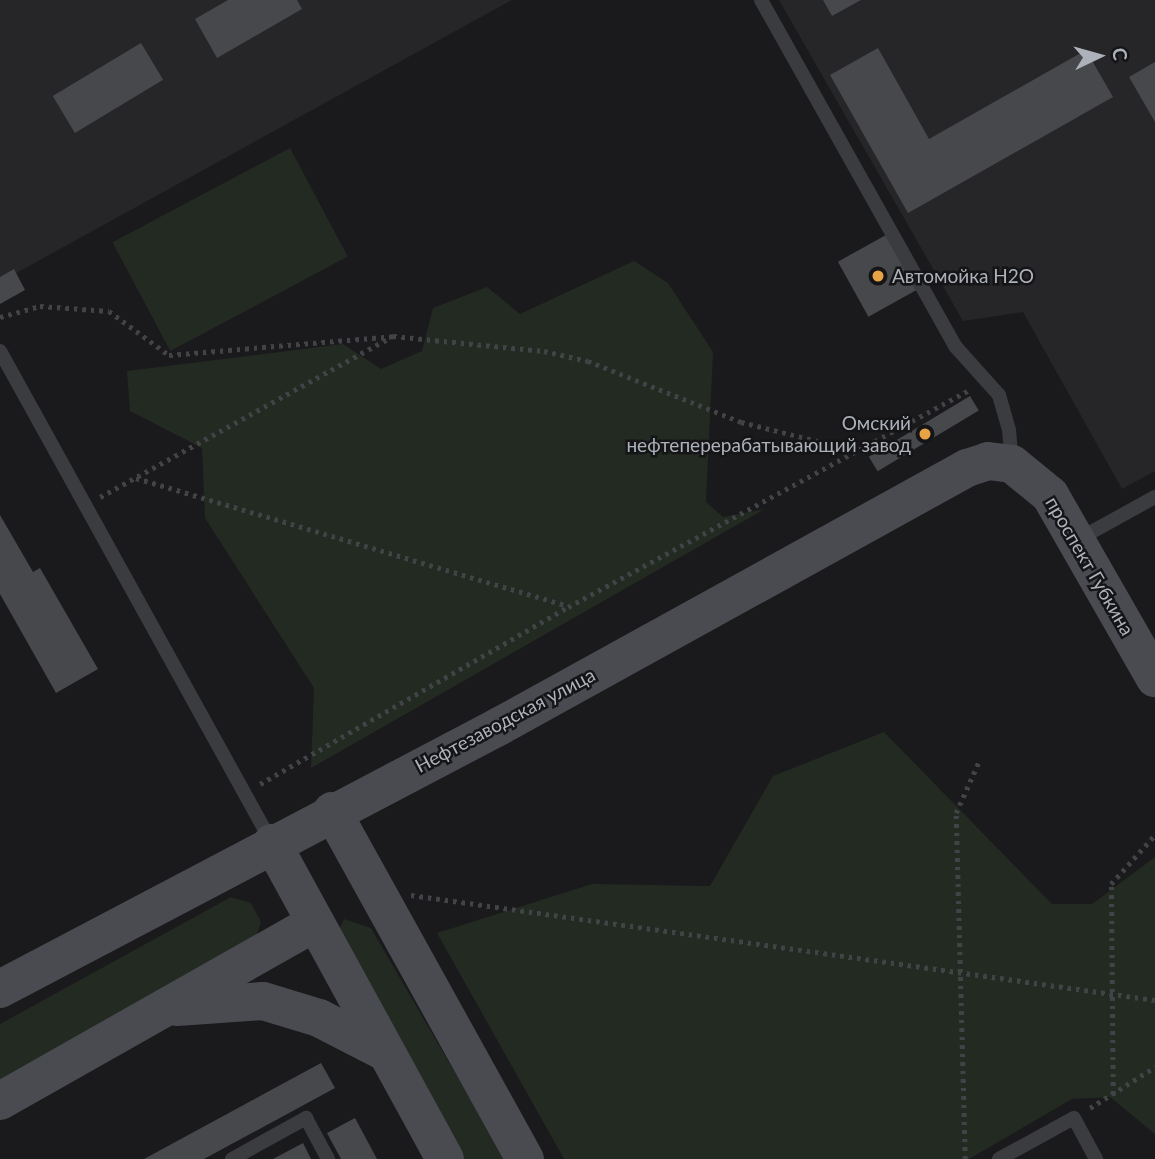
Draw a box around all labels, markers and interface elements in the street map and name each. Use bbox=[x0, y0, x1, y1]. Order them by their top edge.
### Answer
north arrow bbox=[1064, 21, 1134, 91]
text: С bbox=[1108, 47, 1132, 61]
place label: Автомойка H2O bbox=[892, 265, 1034, 287]
marker: Автомойка H2O bbox=[870, 268, 886, 284]
place label: Омский нефтеперерабатывающий завод bbox=[626, 412, 911, 456]
marker: Омский нефтеперерабатывающий завод bbox=[917, 426, 933, 442]
street label: проспект Губкина bbox=[1041, 493, 1139, 639]
street label: Нефтезаводская улица bbox=[411, 663, 599, 777]

